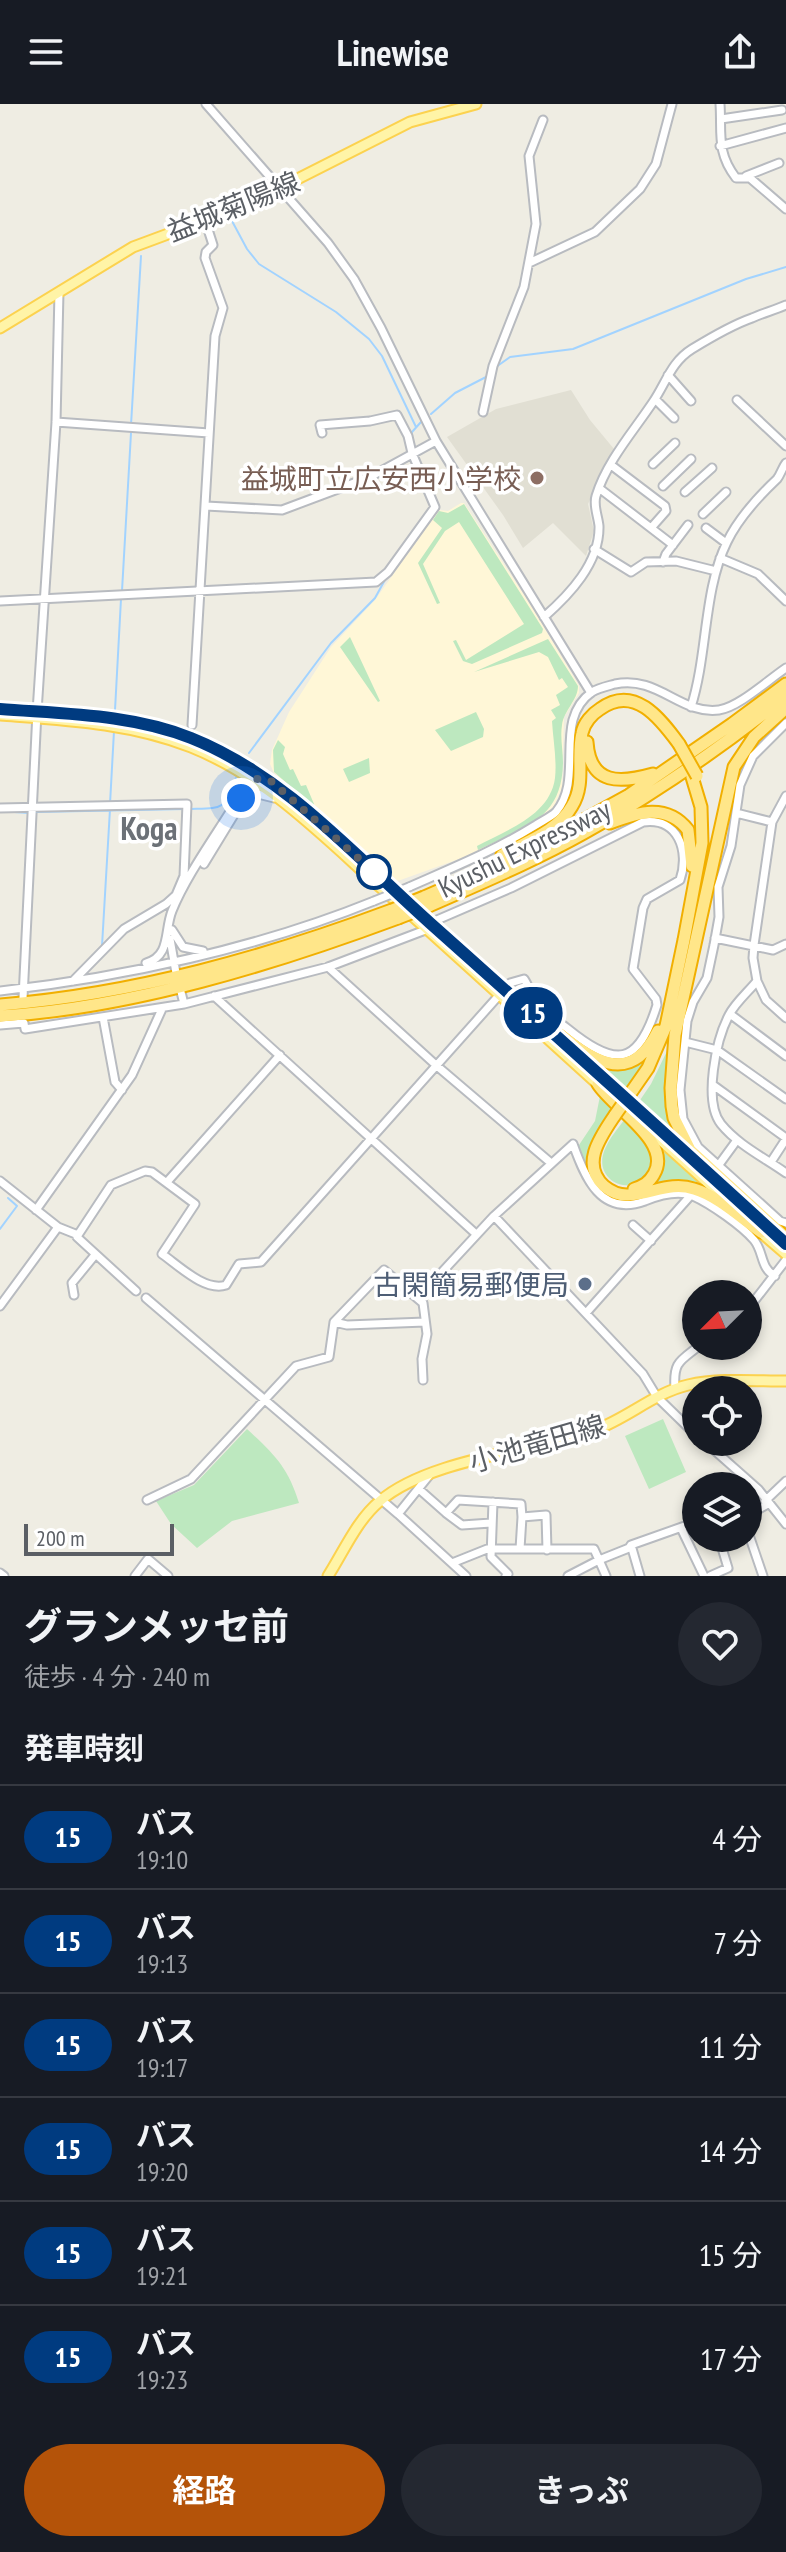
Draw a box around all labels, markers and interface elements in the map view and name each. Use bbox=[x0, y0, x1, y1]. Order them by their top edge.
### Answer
text: Linewise bbox=[337, 29, 449, 76]
icon: menu bbox=[24, 30, 68, 74]
icon: share bbox=[718, 30, 762, 74]
street label: 益城菊陽線 bbox=[161, 163, 305, 249]
place label: 益城町立広安西小学校 bbox=[241, 460, 521, 497]
marker: 益城町立広安西小学校 bbox=[528, 469, 546, 487]
your location bbox=[221, 778, 261, 818]
street label: Kyushu Expressway bbox=[432, 790, 617, 906]
district label: Koga bbox=[121, 807, 177, 849]
unlabelled marker bbox=[357, 855, 391, 889]
line badge: 15 bbox=[497, 987, 569, 1039]
text: 15 bbox=[520, 994, 546, 1031]
place label: 古閑簡易郵便局 bbox=[373, 1266, 569, 1303]
marker: 古閑簡易郵便局 bbox=[576, 1275, 594, 1293]
north arrow bbox=[682, 1280, 762, 1360]
map controls bbox=[682, 1280, 762, 1552]
button: locate bbox=[682, 1376, 762, 1456]
street label: 小池竜田線 bbox=[465, 1406, 609, 1480]
button: layers bbox=[682, 1472, 762, 1552]
scale bar bbox=[24, 1520, 174, 1556]
text: 200 m bbox=[36, 1524, 85, 1552]
text: グランメッセ前 bbox=[24, 1601, 289, 1650]
button: heart bbox=[678, 1602, 762, 1686]
text: 徒歩 · 4 分 · 240 m bbox=[24, 1660, 210, 1693]
text: 発車時刻 bbox=[24, 1728, 144, 1767]
text: バス bbox=[136, 1803, 196, 1842]
text: 15 bbox=[55, 1818, 81, 1855]
text: 4 分 bbox=[712, 1819, 762, 1858]
text: 19:10 bbox=[136, 1843, 188, 1876]
text: バス bbox=[136, 1907, 196, 1946]
text: 15 bbox=[55, 1922, 81, 1959]
text: 7 分 bbox=[713, 1923, 762, 1962]
text: 19:13 bbox=[136, 1947, 188, 1980]
text: バス bbox=[136, 2011, 196, 2050]
text: 15 bbox=[55, 2026, 81, 2063]
text: 11 分 bbox=[699, 2027, 762, 2066]
text: 19:17 bbox=[136, 2051, 188, 2084]
text: バス bbox=[136, 2115, 196, 2154]
text: 15 bbox=[55, 2130, 81, 2167]
text: 14 分 bbox=[699, 2131, 762, 2170]
text: 19:20 bbox=[136, 2155, 188, 2188]
text: バス bbox=[136, 2219, 196, 2258]
text: 15 bbox=[55, 2234, 81, 2271]
text: 15 分 bbox=[699, 2235, 762, 2274]
text: 19:21 bbox=[136, 2259, 188, 2292]
text: バス bbox=[136, 2323, 196, 2362]
text: 15 bbox=[55, 2338, 81, 2375]
text: 17 分 bbox=[700, 2339, 762, 2378]
text: 19:23 bbox=[136, 2363, 188, 2396]
button: 経路 bbox=[24, 2444, 385, 2536]
button: きっぷ bbox=[401, 2444, 762, 2536]

